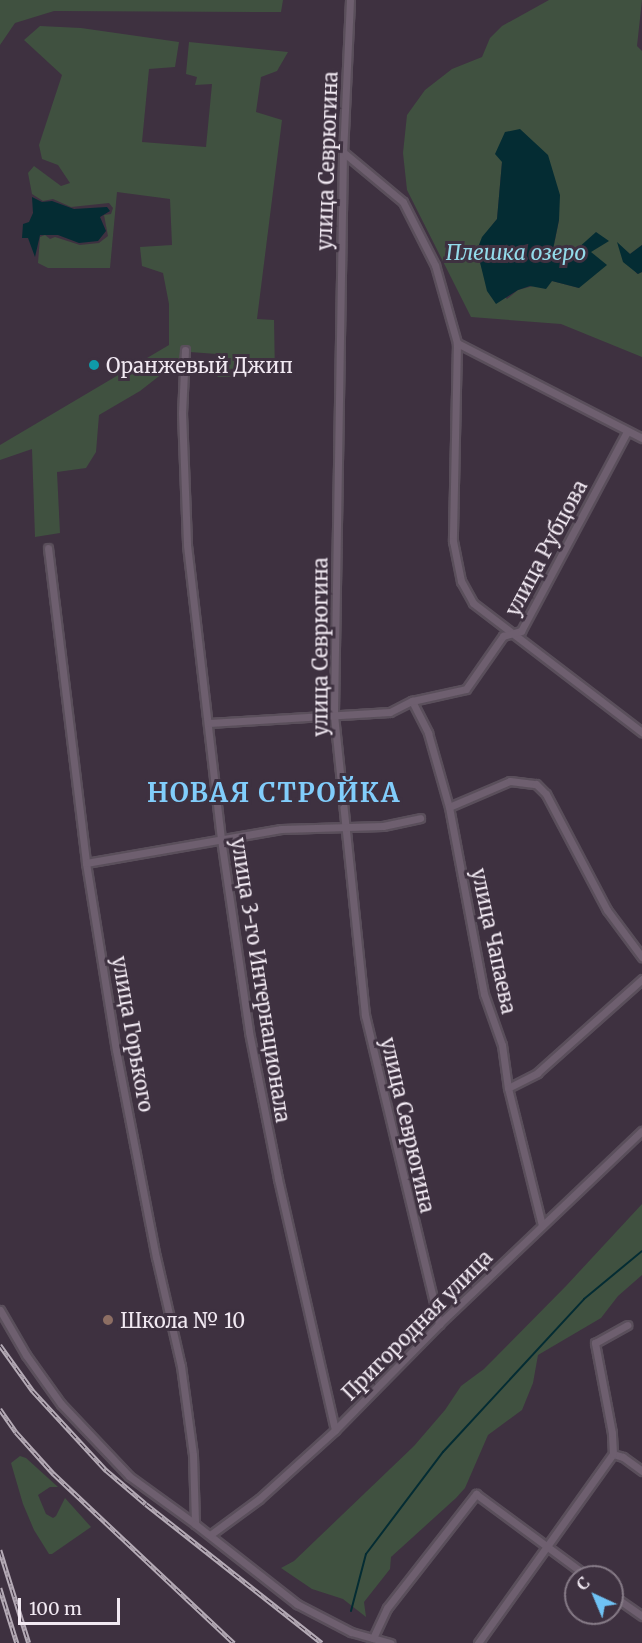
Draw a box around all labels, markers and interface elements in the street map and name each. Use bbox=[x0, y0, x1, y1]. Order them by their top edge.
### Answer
street label: улица Севрюгина bbox=[312, 71, 342, 251]
water label: Плешка озеро bbox=[446, 240, 586, 266]
place label: Оранжевый Джип bbox=[106, 353, 293, 377]
marker: Оранжевый Джип bbox=[87, 358, 101, 372]
street label: улица Рубцова bbox=[500, 476, 592, 620]
street label: улица Севрюгина bbox=[308, 557, 332, 737]
district label: НОВАЯ СТРОЙКА bbox=[147, 777, 401, 809]
street label: улица 3-го Интернационала bbox=[227, 836, 295, 1124]
street label: улица Чапаева bbox=[467, 866, 521, 1016]
street label: улица Горького bbox=[107, 954, 159, 1114]
street label: улица Севрюгина bbox=[376, 1035, 440, 1215]
street label: Пригородная улица bbox=[337, 1245, 497, 1405]
place label: Школа № 10 bbox=[120, 1308, 245, 1332]
marker: Школа № 10 bbox=[101, 1313, 115, 1327]
north arrow bbox=[564, 1565, 624, 1625]
text: С bbox=[572, 1573, 594, 1594]
scale bar bbox=[21, 1586, 123, 1624]
text: 100 m bbox=[29, 1597, 82, 1620]

